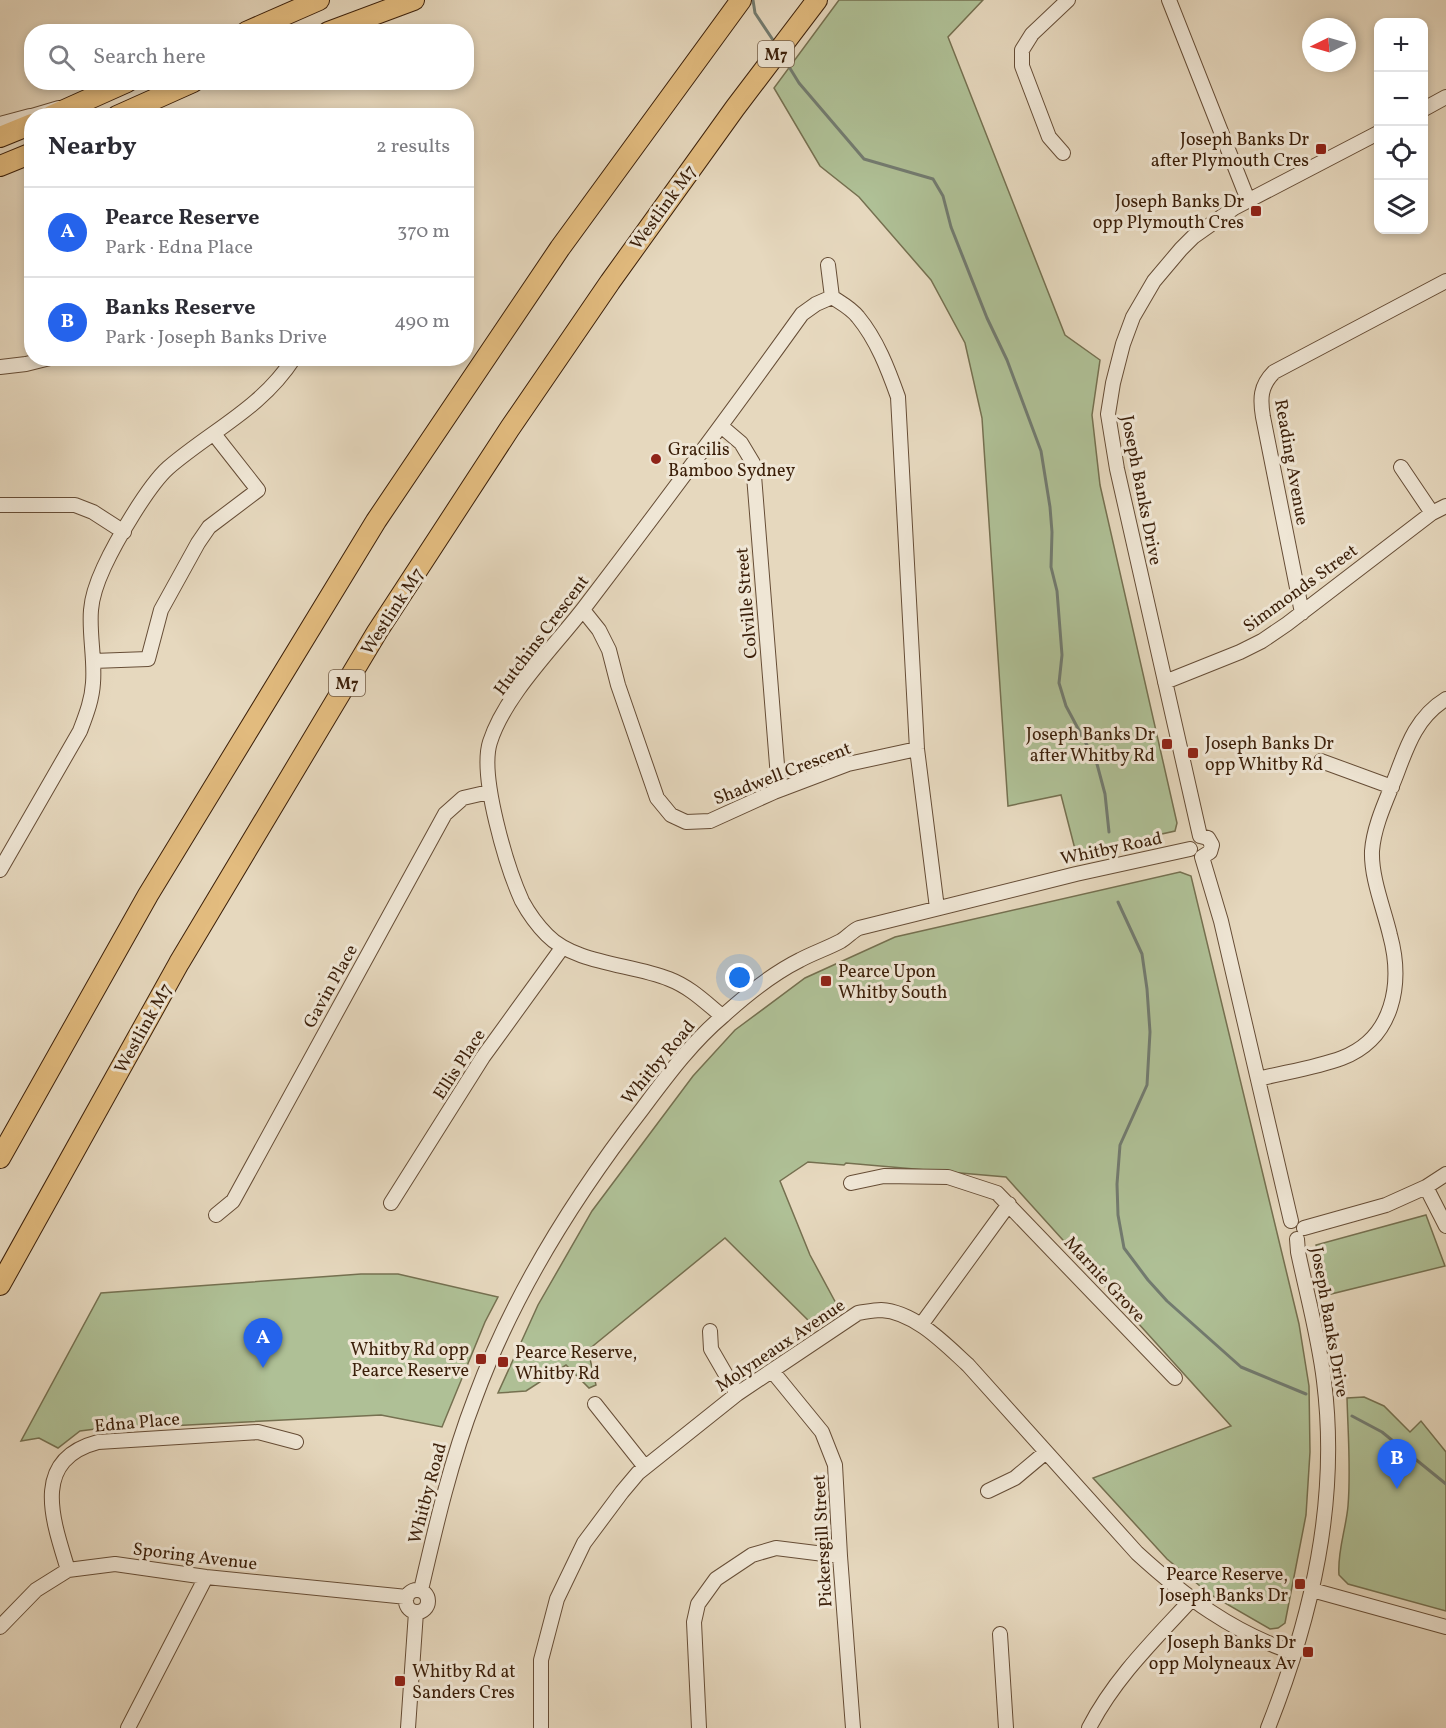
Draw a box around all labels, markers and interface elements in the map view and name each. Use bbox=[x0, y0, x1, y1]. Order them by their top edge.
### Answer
north arrow bbox=[1302, 18, 1356, 72]
map controls bbox=[1374, 18, 1428, 234]
button: + bbox=[1374, 18, 1428, 72]
search box bbox=[24, 24, 474, 90]
icon: search bbox=[45, 41, 78, 74]
road number: M7 bbox=[758, 41, 794, 67]
text: Search here bbox=[93, 42, 206, 73]
button: − bbox=[1374, 72, 1428, 126]
button: locate bbox=[1374, 126, 1428, 180]
place label: Joseph Banks Dr after Plymouth Cres bbox=[1151, 128, 1309, 174]
text: Nearby bbox=[48, 129, 137, 165]
text: 2 results bbox=[376, 133, 450, 161]
marker: Joseph Banks Dr after Plymouth Cres bbox=[1314, 142, 1328, 156]
street label: Westlink M7 bbox=[625, 160, 704, 256]
button: layers bbox=[1374, 180, 1428, 234]
place label: Joseph Banks Dr opp Plymouth Cres bbox=[1093, 190, 1244, 236]
text: Pearce Reserve bbox=[105, 203, 259, 234]
marker: Joseph Banks Dr opp Plymouth Cres bbox=[1249, 204, 1263, 218]
text: A bbox=[60, 218, 75, 246]
text: 370 m bbox=[397, 218, 450, 246]
text: Park · Edna Place bbox=[105, 234, 253, 262]
text: Banks Reserve bbox=[105, 293, 255, 324]
text: B bbox=[61, 308, 74, 336]
text: 490 m bbox=[394, 308, 450, 336]
text: Park · Joseph Banks Drive bbox=[105, 324, 327, 352]
street label: Reading Avenue bbox=[1267, 397, 1314, 527]
street label: Joseph Banks Drive bbox=[1114, 413, 1167, 567]
place label: Gracilis Bamboo Sydney bbox=[668, 438, 795, 484]
marker: Gracilis Bamboo Sydney bbox=[649, 452, 663, 466]
street label: Simmonds Street bbox=[1238, 539, 1363, 639]
street label: Colville Street bbox=[730, 546, 765, 660]
street label: Westlink M7 bbox=[356, 563, 431, 660]
street label: Hutchins Crescent bbox=[489, 571, 596, 701]
road number: M7 bbox=[329, 670, 365, 696]
place label: Joseph Banks Dr after Whitby Rd bbox=[1026, 723, 1155, 769]
place label: Joseph Banks Dr opp Whitby Rd bbox=[1205, 732, 1334, 778]
street label: Shadwell Crescent bbox=[710, 737, 855, 812]
marker: Joseph Banks Dr after Whitby Rd bbox=[1160, 737, 1174, 751]
marker: Joseph Banks Dr opp Whitby Rd bbox=[1186, 746, 1200, 760]
street label: Whitby Road bbox=[1058, 826, 1165, 872]
street label: Gavin Place bbox=[298, 940, 365, 1033]
place label: Pearce Upon Whitby South bbox=[838, 960, 948, 1006]
your location bbox=[725, 963, 754, 992]
marker: Pearce Upon Whitby South bbox=[819, 974, 833, 988]
street label: Westlink M7 bbox=[109, 979, 179, 1078]
street label: Whitby Road bbox=[616, 1015, 702, 1111]
street label: Ellis Place bbox=[428, 1025, 492, 1105]
street label: Marnie Grove bbox=[1057, 1231, 1150, 1329]
street label: Joseph Banks Drive bbox=[1303, 1245, 1354, 1399]
street label: Molyneaux Avenue bbox=[711, 1294, 850, 1399]
pin: A bbox=[244, 1318, 282, 1368]
place label: Whitby Rd opp Pearce Reserve bbox=[350, 1338, 469, 1384]
place label: Pearce Reserve, Whitby Rd bbox=[515, 1341, 637, 1387]
marker: Whitby Rd opp Pearce Reserve bbox=[474, 1352, 488, 1366]
marker: Pearce Reserve, Whitby Rd bbox=[496, 1355, 510, 1369]
street label: Edna Place bbox=[93, 1407, 181, 1440]
street label: Whitby Road bbox=[403, 1440, 454, 1547]
pin: B bbox=[1378, 1440, 1416, 1489]
street label: Pickersgill Street bbox=[808, 1474, 839, 1608]
street label: Sporing Avenue bbox=[131, 1537, 258, 1578]
place label: Pearce Reserve, Joseph Banks Dr bbox=[1159, 1563, 1288, 1609]
marker: Pearce Reserve, Joseph Banks Dr bbox=[1293, 1577, 1307, 1591]
place label: Joseph Banks Dr opp Molyneaux Av bbox=[1149, 1631, 1296, 1677]
marker: Joseph Banks Dr opp Molyneaux Av bbox=[1301, 1645, 1315, 1659]
place label: Whitby Rd at Sanders Cres bbox=[412, 1660, 516, 1706]
marker: Whitby Rd at Sanders Cres bbox=[393, 1674, 407, 1688]

